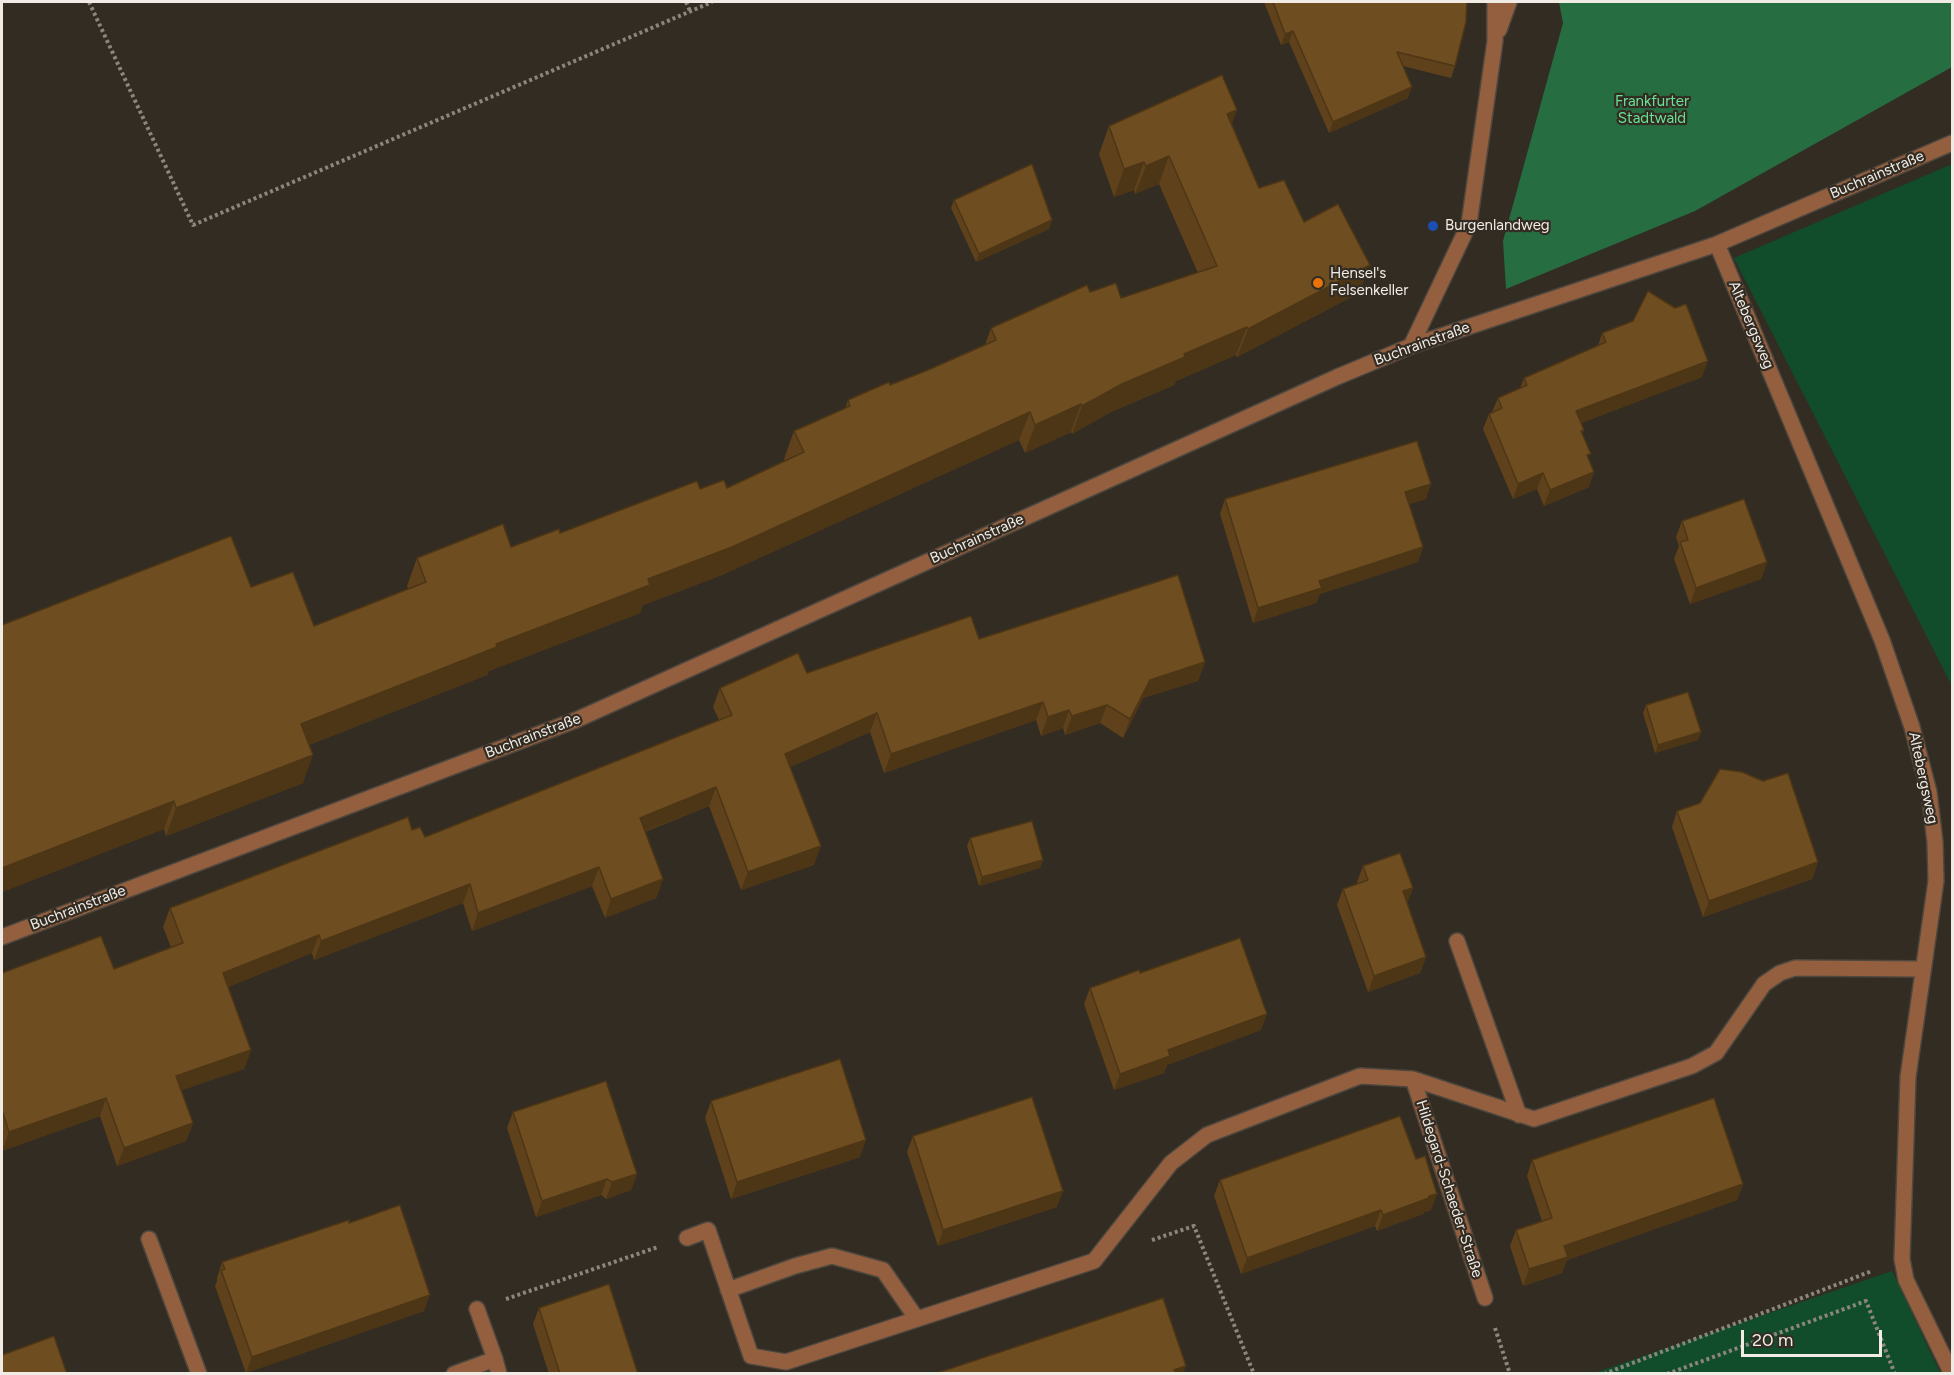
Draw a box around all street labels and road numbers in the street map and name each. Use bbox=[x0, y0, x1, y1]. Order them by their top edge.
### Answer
street label: Buchrainstraße bbox=[1827, 147, 1927, 203]
street label: Altebergsweg bbox=[1724, 278, 1778, 372]
street label: Buchrainstraße bbox=[1372, 318, 1472, 370]
street label: Buchrainstraße bbox=[927, 510, 1027, 568]
street label: Buchrainstraße bbox=[483, 710, 583, 762]
street label: Altebergsweg bbox=[1904, 730, 1942, 826]
street label: Buchrainstraße bbox=[28, 882, 128, 934]
street label: Hildegard-Schaeder-Straße bbox=[1412, 1098, 1486, 1280]

